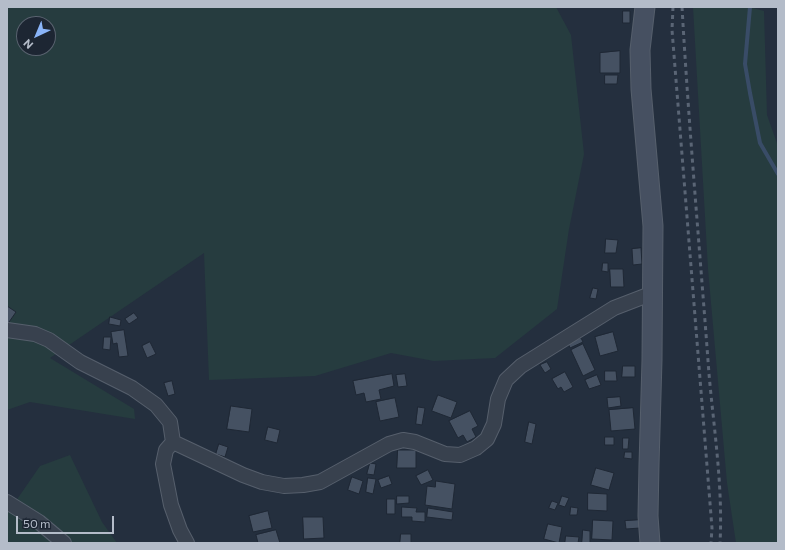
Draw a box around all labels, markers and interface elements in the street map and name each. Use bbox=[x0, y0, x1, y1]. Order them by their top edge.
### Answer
north arrow bbox=[16, 16, 56, 56]
text: N bbox=[21, 37, 36, 52]
scale bar bbox=[18, 508, 116, 534]
text: 50 m bbox=[23, 516, 51, 530]

